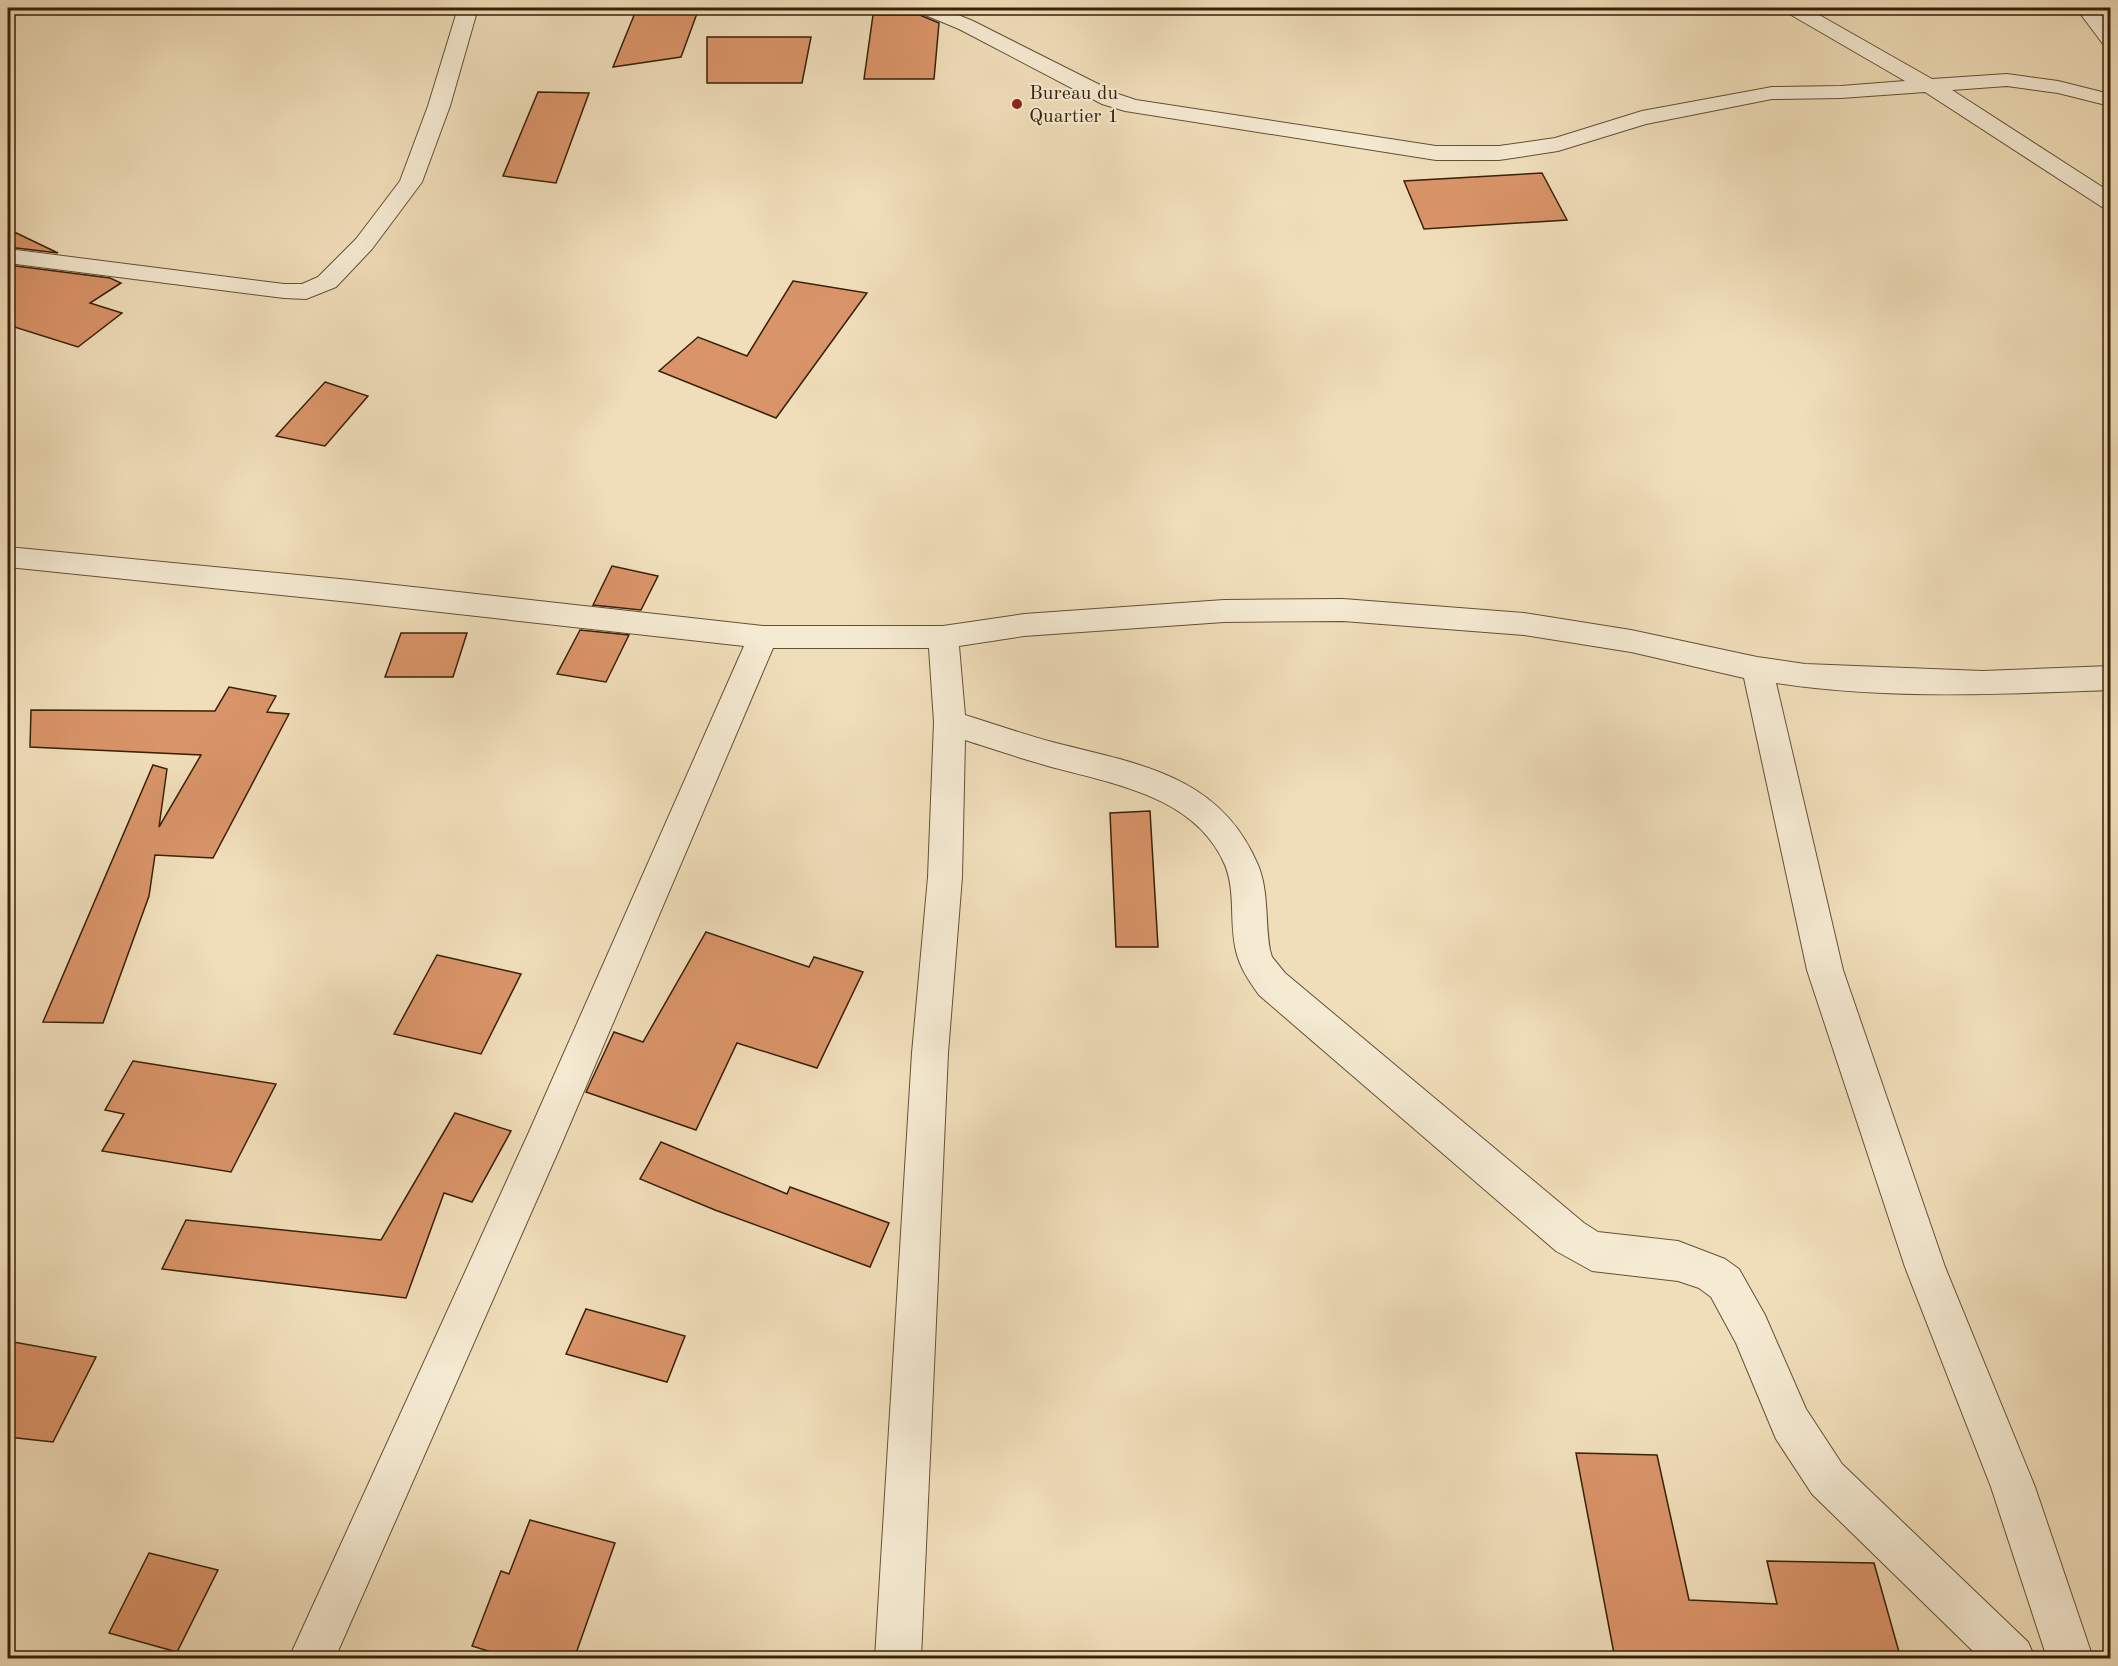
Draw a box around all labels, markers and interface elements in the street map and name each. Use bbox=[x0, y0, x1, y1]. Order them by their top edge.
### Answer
place label: Bureau du Quartier 1 bbox=[1029, 84, 1119, 127]
marker: Bureau du Quartier 1 bbox=[1010, 97, 1024, 111]

